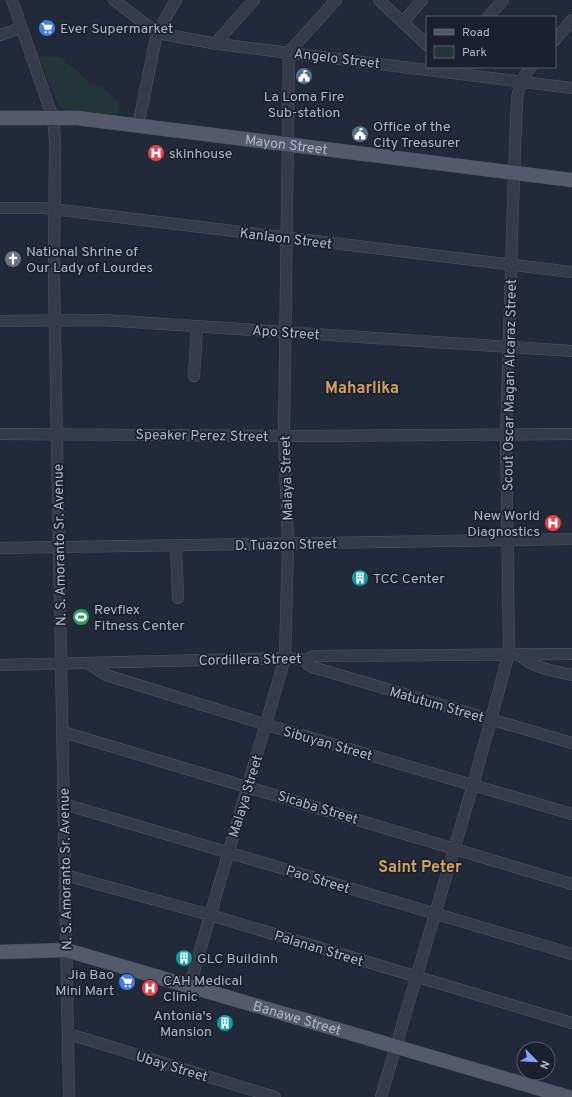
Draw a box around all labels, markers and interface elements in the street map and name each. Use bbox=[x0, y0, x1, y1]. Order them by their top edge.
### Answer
legend bbox=[426, 16, 556, 68]
supermarket icon: Ever Supermarket bbox=[37, 18, 57, 38]
place label: Ever Supermarket bbox=[60, 21, 173, 38]
text: Road bbox=[462, 25, 490, 41]
text: Park bbox=[462, 45, 487, 61]
street label: Angelo Street bbox=[293, 46, 381, 73]
public building icon: La Loma Fire Sub-station bbox=[294, 66, 314, 86]
place label: La Loma Fire Sub-station bbox=[264, 89, 344, 122]
place label: Office of the City Treasurer bbox=[373, 119, 461, 152]
public building icon: Office of the City Treasurer bbox=[350, 124, 370, 144]
street label: Mayon Street bbox=[244, 132, 328, 159]
hospital icon: skinhouse bbox=[146, 143, 166, 163]
place label: skinhouse bbox=[169, 146, 232, 163]
street label: Kanlaon Street bbox=[239, 225, 333, 254]
place label: National Shrine of Our Lady of Lourdes bbox=[26, 244, 153, 277]
church icon: National Shrine of Our Lady of Lourdes bbox=[3, 249, 23, 269]
street label: Scout Oscar Magan Alcaraz Street bbox=[500, 279, 521, 491]
street label: Apo Street bbox=[252, 323, 320, 344]
district label: Maharlika bbox=[325, 379, 399, 399]
street label: Speaker Perez Street bbox=[135, 427, 268, 446]
street label: Malaya Street bbox=[278, 435, 297, 521]
street label: N. S. Amoranto Sr. Avenue bbox=[51, 464, 70, 626]
place label: New World Diagnostics bbox=[467, 508, 540, 541]
hospital icon: New World Diagnostics bbox=[543, 513, 563, 533]
street label: D. Tuazon Street bbox=[235, 536, 337, 555]
building icon: TCC Center bbox=[350, 568, 370, 588]
place label: TCC Center bbox=[373, 571, 445, 588]
place label: Revflex Fitness Center bbox=[94, 602, 185, 635]
sports icon: Revflex Fitness Center bbox=[71, 607, 91, 627]
street label: Cordillera Street bbox=[199, 651, 302, 670]
street label: Matutum Street bbox=[387, 684, 486, 727]
street label: Sibuyan Street bbox=[281, 724, 374, 765]
street label: Malaya Street bbox=[226, 753, 267, 840]
street label: N. S. Amoranto Sr. Avenue bbox=[57, 788, 76, 950]
street label: Sicaba Street bbox=[275, 788, 360, 829]
district label: Saint Peter bbox=[378, 858, 462, 878]
street label: Pao Street bbox=[284, 863, 351, 898]
street label: Palanan Street bbox=[272, 928, 365, 971]
building icon: GLC Buildinh bbox=[174, 948, 194, 968]
place label: GLC Buildinh bbox=[197, 951, 278, 968]
place label: Jia Bao Mini Mart bbox=[55, 967, 114, 1000]
supermarket icon: Jia Bao Mini Mart bbox=[117, 972, 137, 992]
place label: CAH Medical Clinic bbox=[163, 973, 242, 1006]
hospital icon: CAH Medical Clinic bbox=[140, 978, 160, 998]
street label: Banawe Street bbox=[251, 998, 343, 1040]
place label: Antonia's Mansion bbox=[154, 1008, 212, 1041]
building icon: Antonia's Mansion bbox=[215, 1013, 235, 1033]
north arrow bbox=[516, 1041, 556, 1081]
street label: Ubay Street bbox=[134, 1048, 210, 1086]
text: N bbox=[536, 1058, 552, 1071]

